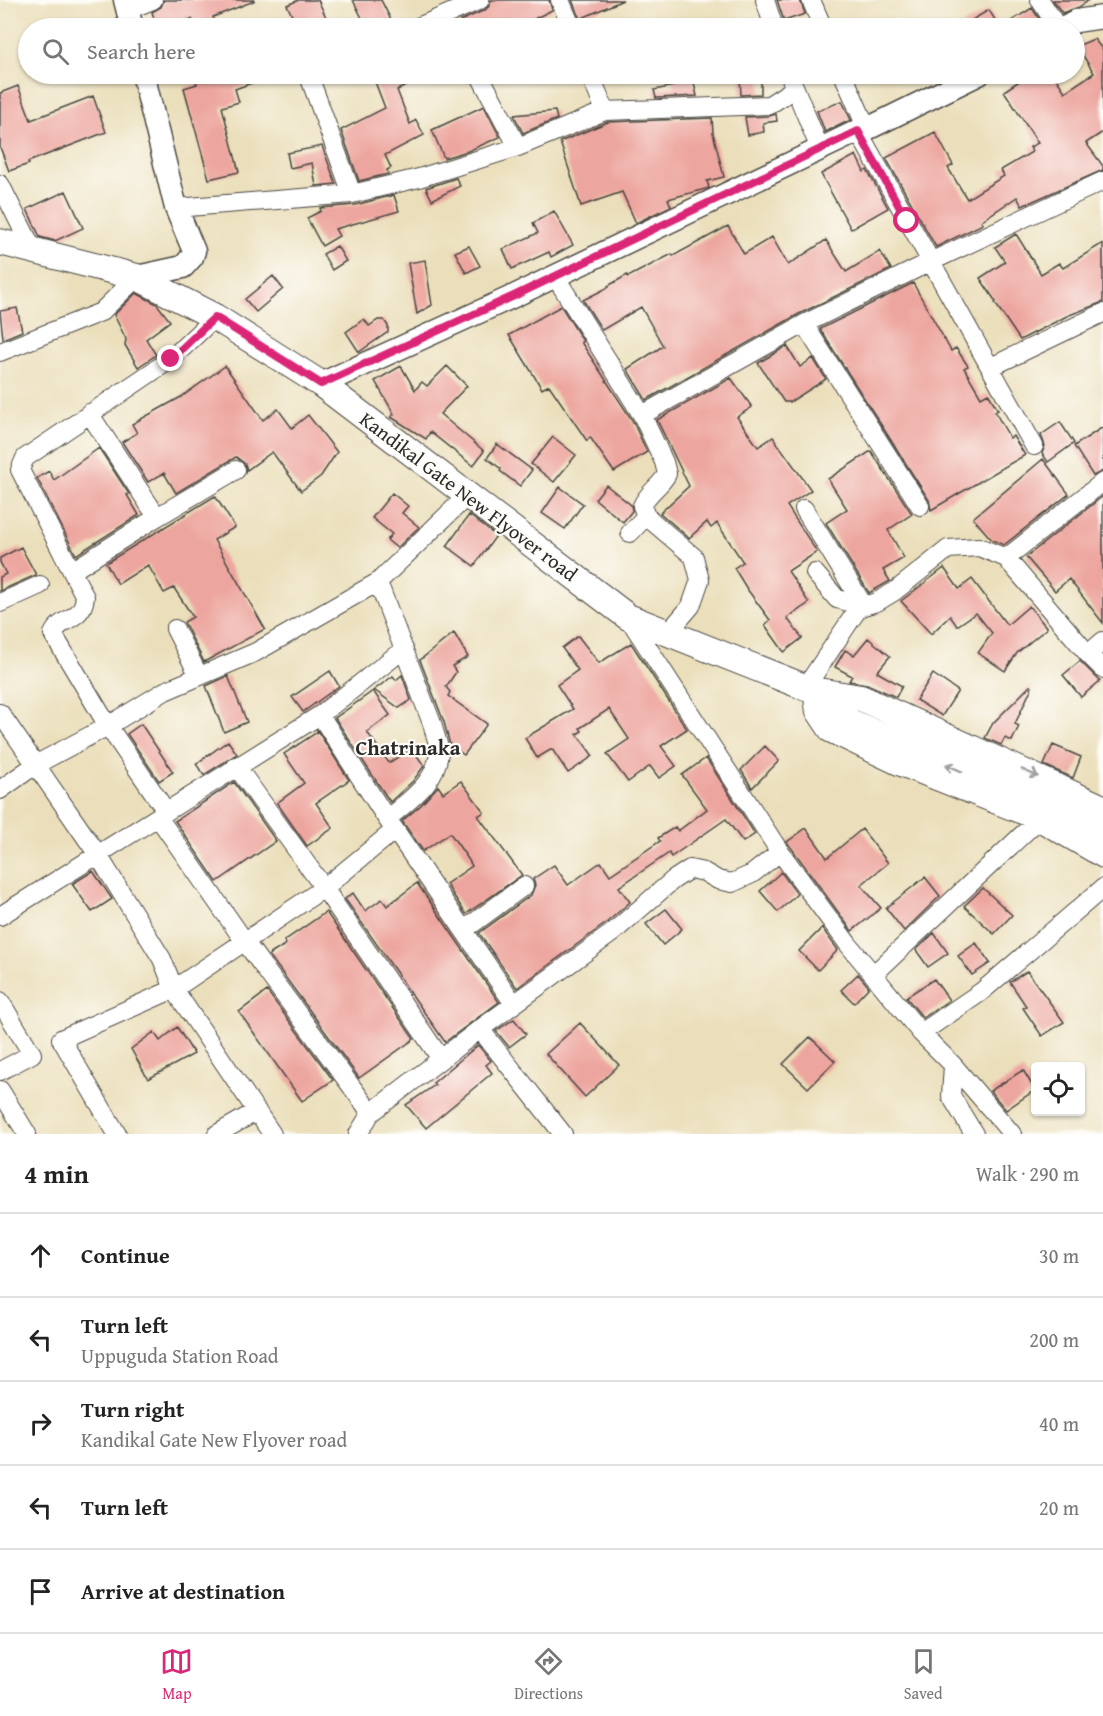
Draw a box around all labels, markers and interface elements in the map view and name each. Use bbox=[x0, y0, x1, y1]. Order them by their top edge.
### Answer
search box bbox=[18, 18, 1085, 84]
icon: search bbox=[39, 35, 72, 68]
text: Search here bbox=[87, 35, 196, 67]
route start bbox=[893, 207, 919, 233]
route end bbox=[157, 345, 183, 371]
street label: Kandikal Gate New Flyover road bbox=[354, 404, 584, 588]
district label: Chatrinaka bbox=[355, 732, 461, 763]
one-way arrow bbox=[945, 762, 963, 774]
one-way arrow bbox=[1020, 768, 1038, 779]
map controls bbox=[1031, 1062, 1085, 1116]
button: locate bbox=[1031, 1062, 1085, 1116]
text: 4 min bbox=[24, 1154, 89, 1193]
text: Walk · 290 m bbox=[976, 1159, 1079, 1188]
icon: ahead bbox=[24, 1239, 57, 1272]
text: Continue bbox=[81, 1239, 170, 1271]
text: 30 m bbox=[1039, 1241, 1079, 1270]
text: Turn left bbox=[81, 1309, 168, 1341]
icon: left bbox=[24, 1323, 57, 1356]
text: 200 m bbox=[1029, 1325, 1079, 1354]
text: Uppuguda Station Road bbox=[81, 1341, 279, 1370]
text: Turn right bbox=[81, 1393, 184, 1425]
icon: right bbox=[24, 1407, 57, 1440]
text: 40 m bbox=[1039, 1409, 1079, 1438]
text: Kandikal Gate New Flyover road bbox=[81, 1425, 347, 1454]
icon: left bbox=[24, 1491, 57, 1524]
text: Turn left bbox=[81, 1491, 168, 1523]
text: 20 m bbox=[1039, 1493, 1079, 1522]
icon: arrive bbox=[24, 1575, 57, 1608]
text: Arrive at destination bbox=[81, 1575, 285, 1607]
tab: Map bbox=[160, 1645, 193, 1705]
tab: Directions bbox=[514, 1645, 583, 1705]
tab: Saved bbox=[904, 1645, 943, 1705]

